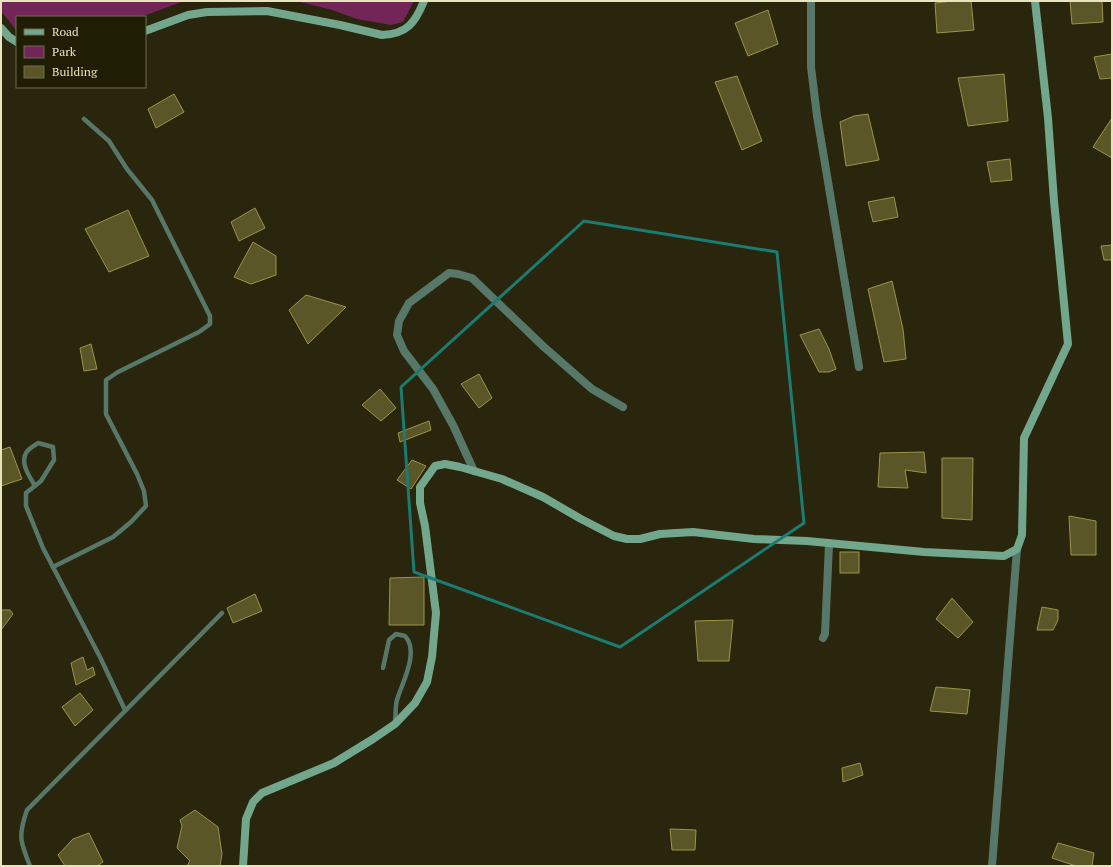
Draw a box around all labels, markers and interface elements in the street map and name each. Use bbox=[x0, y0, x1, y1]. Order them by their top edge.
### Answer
legend bbox=[16, 16, 146, 88]
text: Road bbox=[52, 24, 79, 39]
text: Park bbox=[52, 44, 77, 59]
text: Building bbox=[52, 64, 98, 79]

